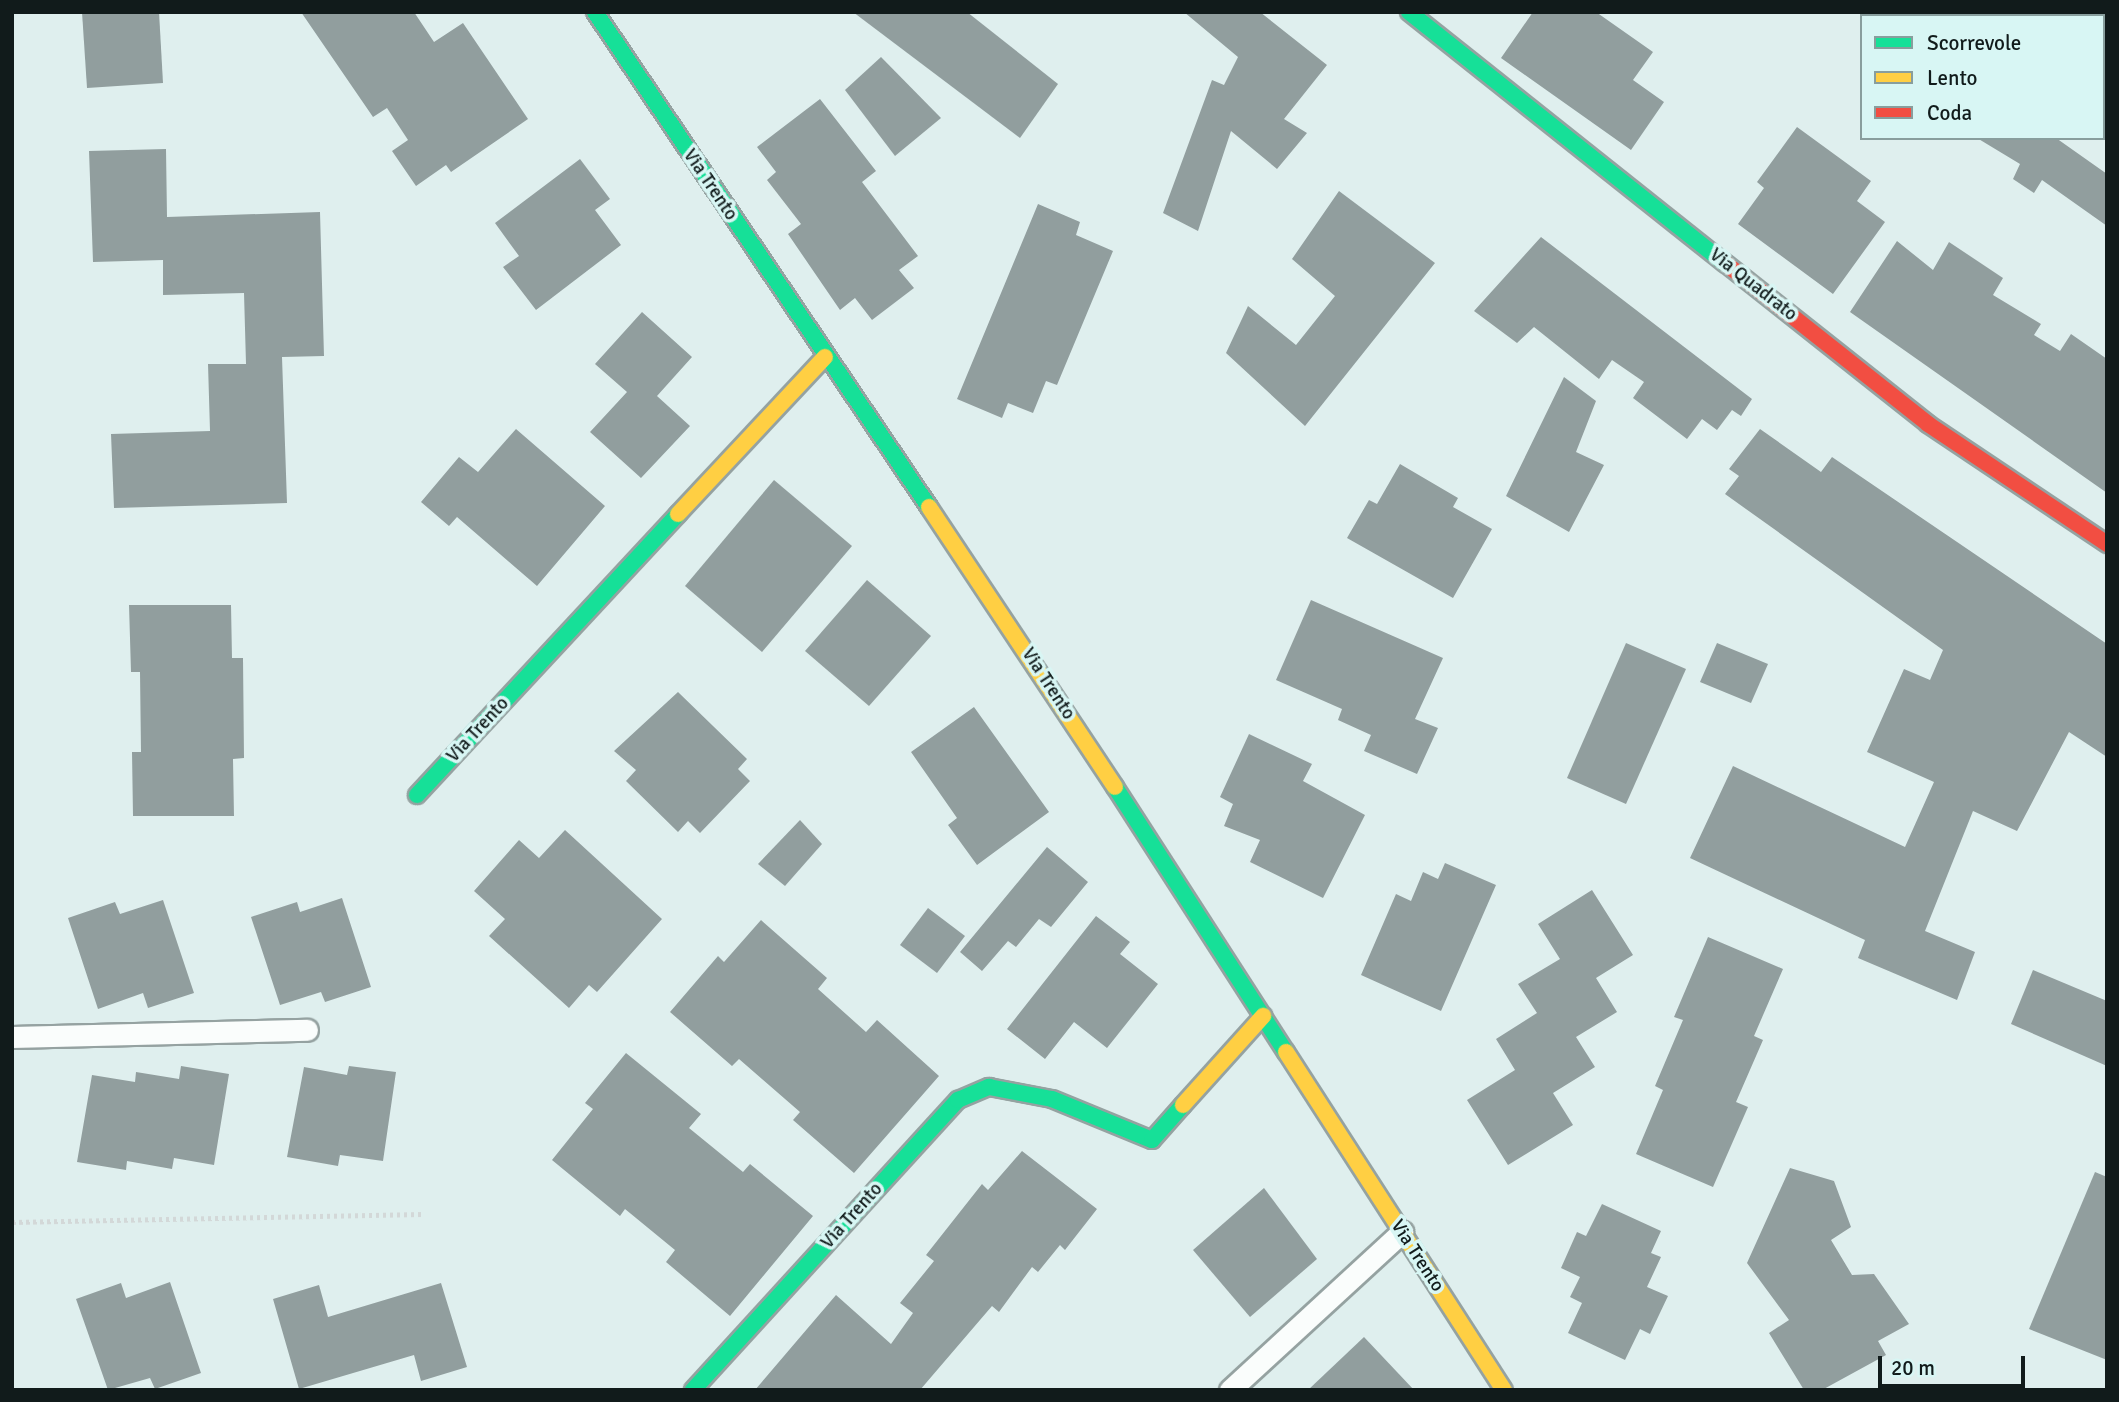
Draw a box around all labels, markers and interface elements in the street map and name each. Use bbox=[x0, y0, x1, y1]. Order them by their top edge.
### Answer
legend bbox=[1860, 14, 2105, 140]
text: Scorrevole bbox=[1927, 30, 2021, 56]
text: Lento bbox=[1927, 65, 1977, 91]
text: Coda bbox=[1927, 100, 1972, 126]
street label: Via Trento bbox=[678, 145, 742, 225]
street label: Via Quadrato bbox=[1705, 244, 1801, 326]
street label: Via Trento bbox=[1016, 644, 1080, 724]
street label: Via Trento bbox=[442, 693, 514, 767]
street label: Via Trento bbox=[816, 1178, 888, 1254]
street label: Via Trento bbox=[1385, 1216, 1449, 1296]
scale bar bbox=[1881, 1342, 2028, 1386]
text: 20 m bbox=[1891, 1355, 1935, 1381]

